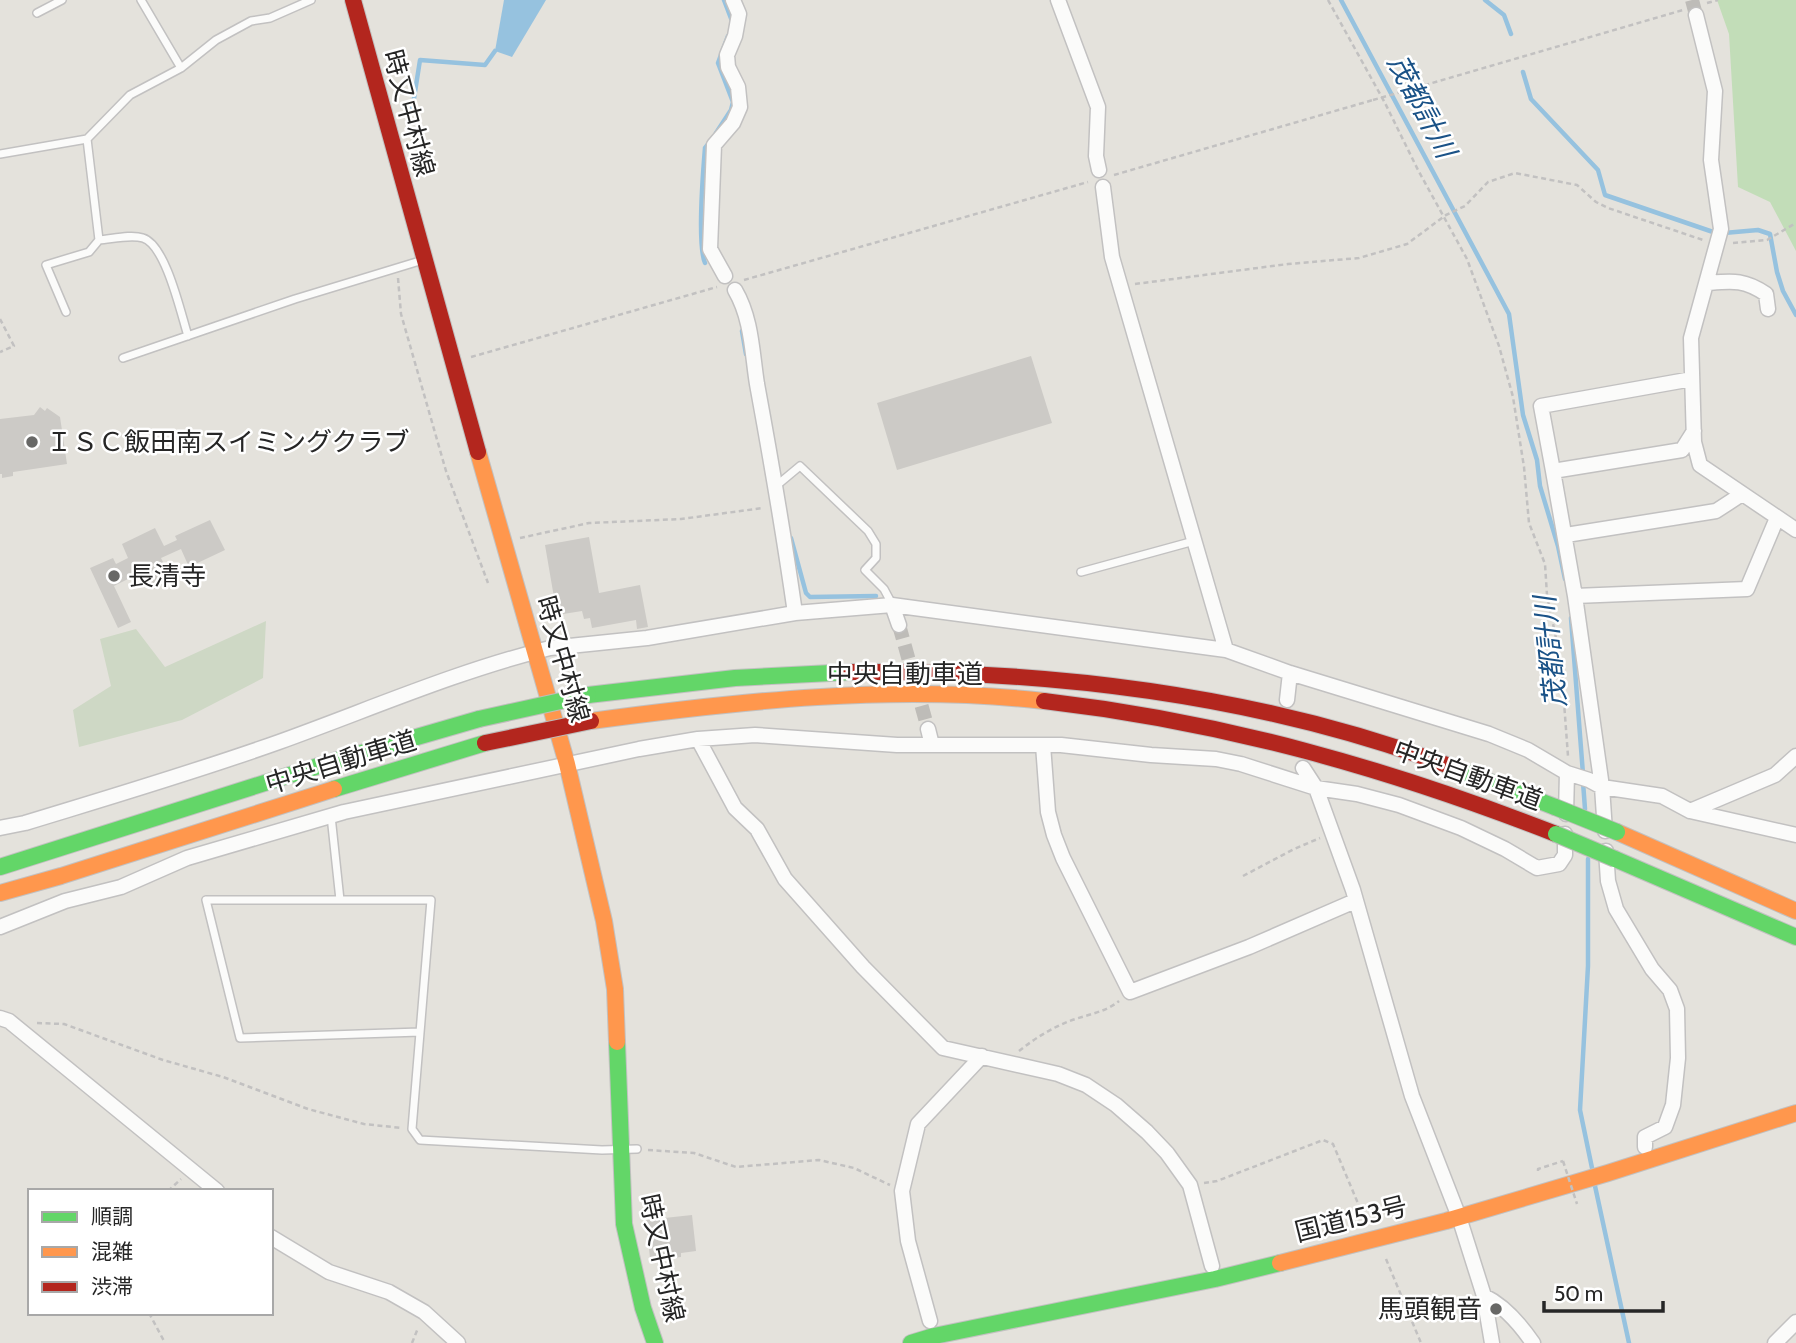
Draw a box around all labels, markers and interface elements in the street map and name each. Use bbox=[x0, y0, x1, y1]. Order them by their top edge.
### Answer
street label: 時又中村線 bbox=[377, 46, 441, 180]
water label: 茂都計川 bbox=[1381, 49, 1465, 166]
place label: ＩＳＣ飯田南スイミングクラブ bbox=[46, 426, 409, 458]
marker: ＩＳＣ飯田南スイミングクラブ bbox=[24, 434, 40, 450]
place label: 長清寺 bbox=[128, 560, 206, 592]
marker: 長清寺 bbox=[106, 568, 122, 584]
street label: 時又中村線 bbox=[530, 592, 596, 726]
water label: 茂都計川 bbox=[1527, 592, 1573, 709]
street label: 中央自動車道 bbox=[827, 658, 983, 690]
street label: 中央自動車道 bbox=[262, 724, 420, 800]
street label: 中央自動車道 bbox=[1389, 733, 1547, 817]
legend bbox=[28, 1189, 273, 1315]
street label: 国道153号 bbox=[1292, 1190, 1410, 1248]
street label: 時又中村線 bbox=[633, 1191, 691, 1325]
text: 順調 bbox=[91, 1204, 133, 1229]
text: 混雑 bbox=[91, 1239, 133, 1264]
scale bar bbox=[1544, 1270, 1663, 1314]
text: 渋滞 bbox=[91, 1274, 133, 1299]
text: 50 m bbox=[1554, 1281, 1603, 1306]
place label: 馬頭観音 bbox=[1378, 1293, 1482, 1325]
marker: 馬頭観音 bbox=[1488, 1301, 1504, 1317]

